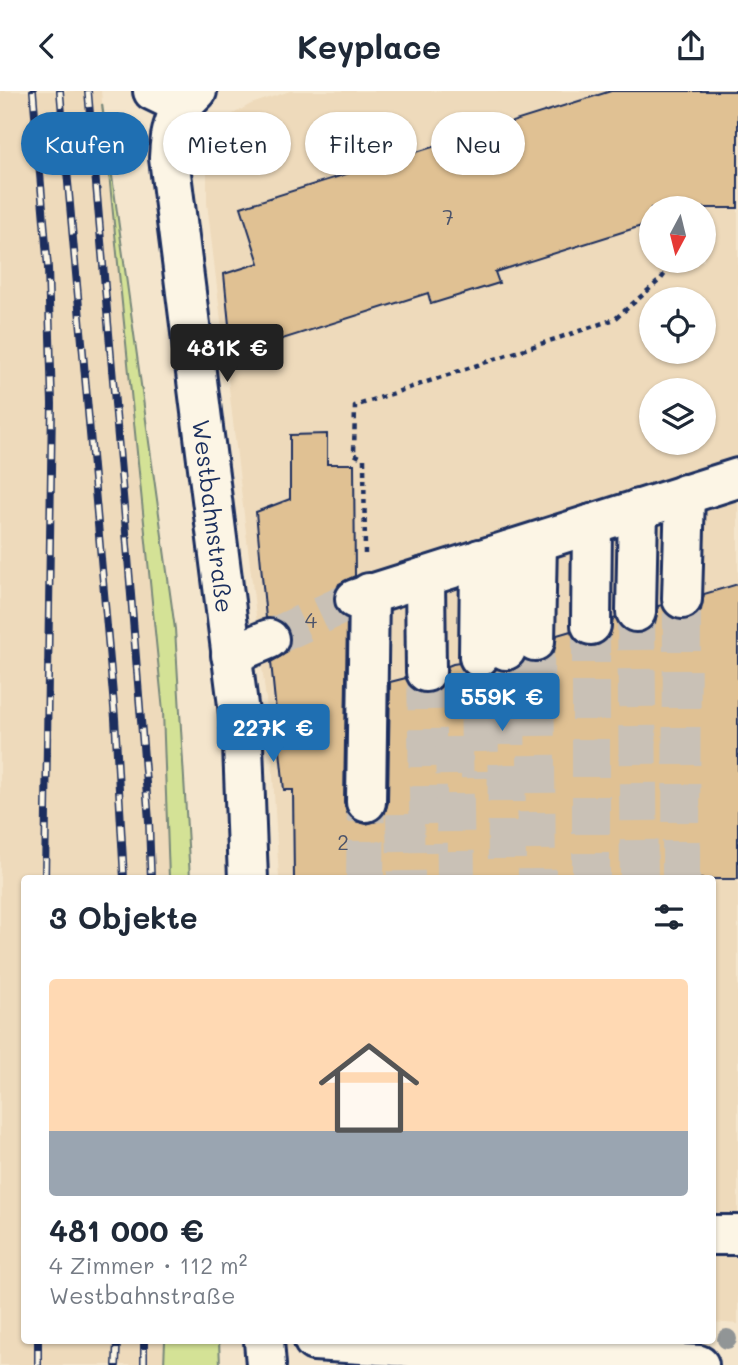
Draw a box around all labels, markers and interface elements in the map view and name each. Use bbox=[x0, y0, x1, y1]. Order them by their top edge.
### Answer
text: Keyplace bbox=[297, 25, 441, 67]
icon: back bbox=[28, 27, 66, 65]
icon: share bbox=[672, 27, 710, 65]
chip: Kaufen bbox=[21, 112, 149, 175]
chip: Mieten bbox=[163, 112, 291, 175]
chip: Filter bbox=[305, 112, 417, 175]
chip: Neu bbox=[431, 112, 525, 175]
north arrow bbox=[639, 196, 716, 273]
map controls bbox=[639, 196, 716, 455]
house number: 7 bbox=[442, 203, 454, 230]
button: locate bbox=[639, 287, 716, 364]
pin: 481K € bbox=[170, 324, 284, 384]
text: 481K € bbox=[186, 332, 268, 362]
button: layers bbox=[639, 378, 716, 455]
street label: Westbahnstraße bbox=[187, 418, 242, 615]
house number: 4 bbox=[305, 606, 318, 633]
pin: 559K € bbox=[445, 673, 559, 733]
text: 559K € bbox=[461, 681, 543, 711]
pin: 227K € bbox=[216, 705, 330, 764]
text: 227K € bbox=[233, 712, 313, 742]
house number: 2 bbox=[337, 828, 349, 855]
text: 3 Objekte bbox=[49, 897, 198, 937]
icon: filters bbox=[650, 898, 688, 936]
icon: home bbox=[306, 1025, 432, 1151]
text: 481 000 € bbox=[49, 1210, 204, 1250]
text: 4 Zimmer · 112 m² bbox=[49, 1250, 247, 1280]
text: Westbahnstraße bbox=[49, 1280, 235, 1310]

